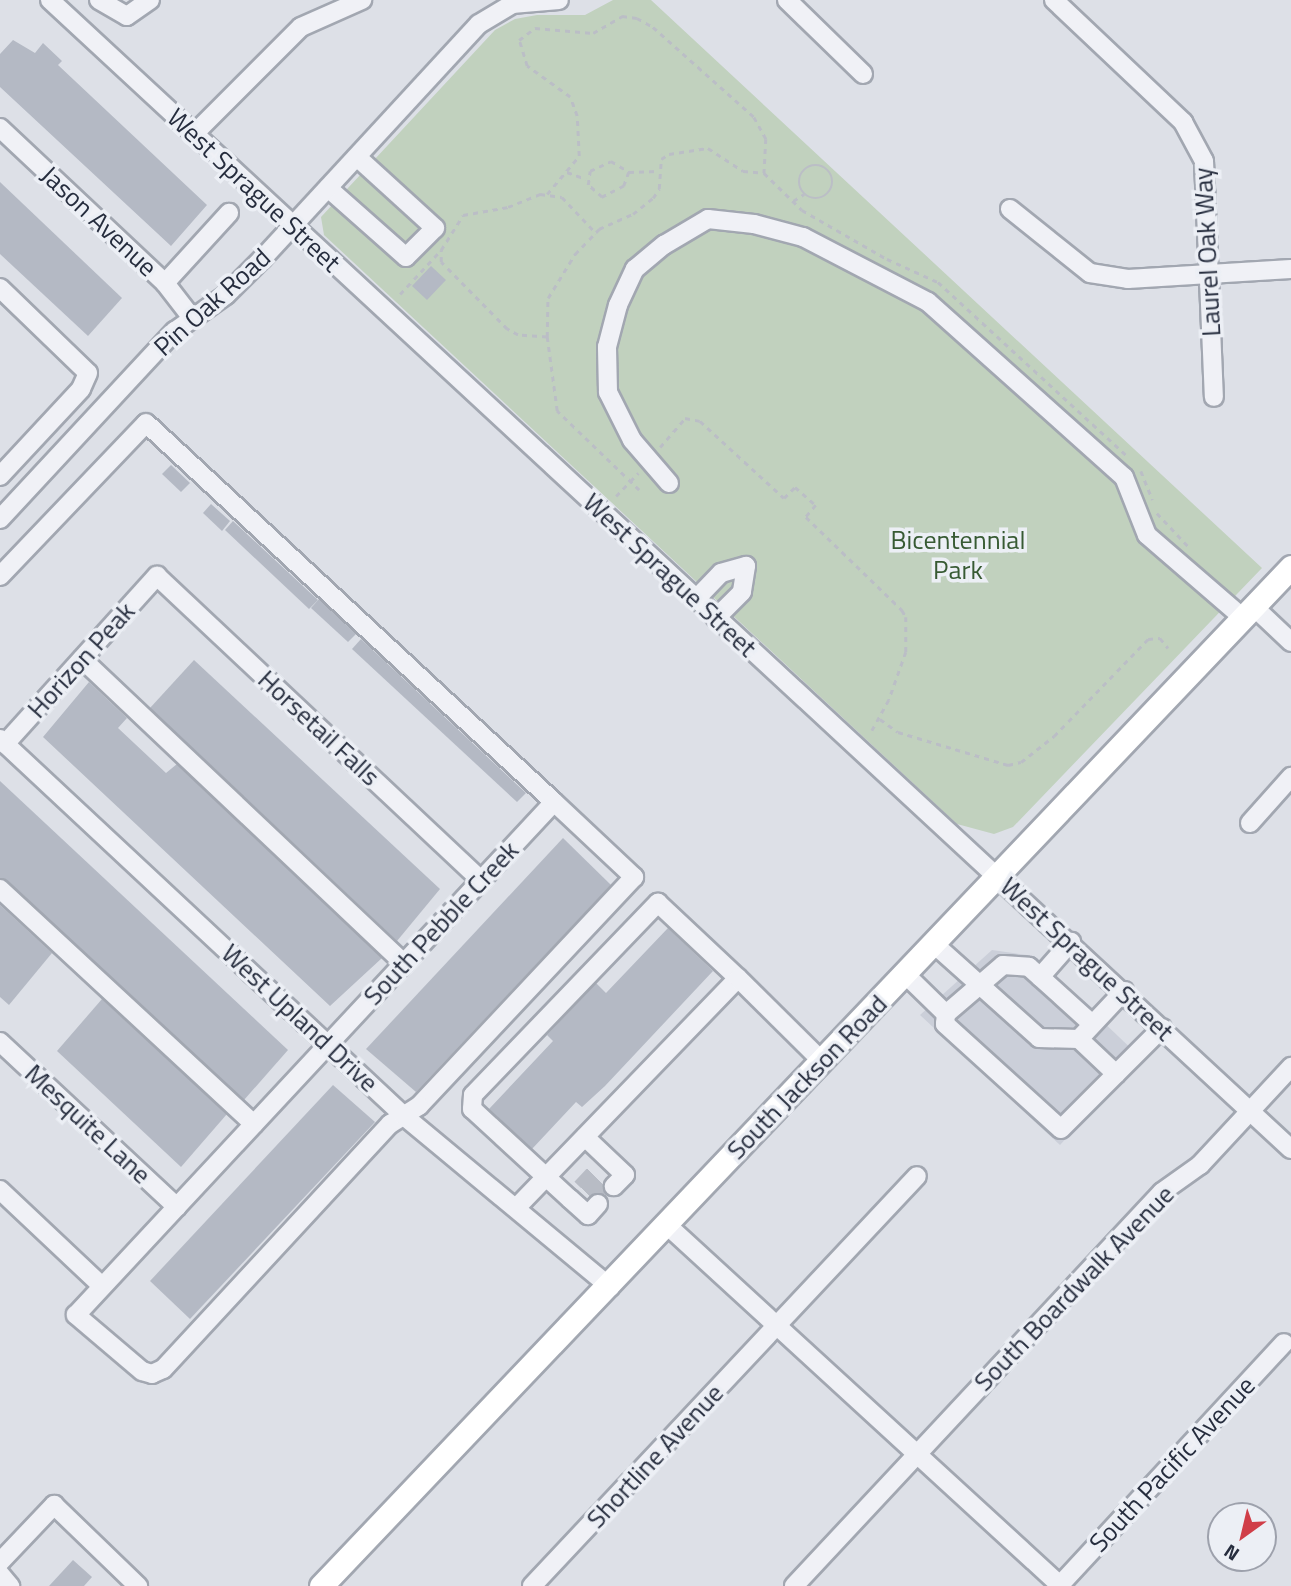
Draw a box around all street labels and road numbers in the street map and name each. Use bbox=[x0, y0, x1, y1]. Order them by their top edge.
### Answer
street label: West Sprague Street bbox=[161, 102, 347, 278]
street label: Jason Avenue bbox=[34, 159, 164, 283]
street label: Laurel Oak Way bbox=[1187, 167, 1227, 337]
street label: Pin Oak Road bbox=[148, 242, 276, 362]
street label: West Sprague Street bbox=[577, 487, 763, 663]
street label: Horizon Peak bbox=[21, 596, 141, 724]
street label: Horsetail Falls bbox=[252, 664, 386, 792]
street label: South Pebble Creek bbox=[357, 835, 525, 1011]
street label: West Sprague Street bbox=[994, 871, 1180, 1047]
street label: West Upland Drive bbox=[215, 938, 385, 1098]
street label: South Jackson Road bbox=[721, 988, 893, 1166]
street label: Mesquite Lane bbox=[19, 1058, 157, 1190]
street label: South Boardwalk Avenue bbox=[968, 1179, 1180, 1397]
street label: South Pacific Avenue bbox=[1083, 1370, 1261, 1558]
street label: Shortline Avenue bbox=[580, 1377, 730, 1535]

